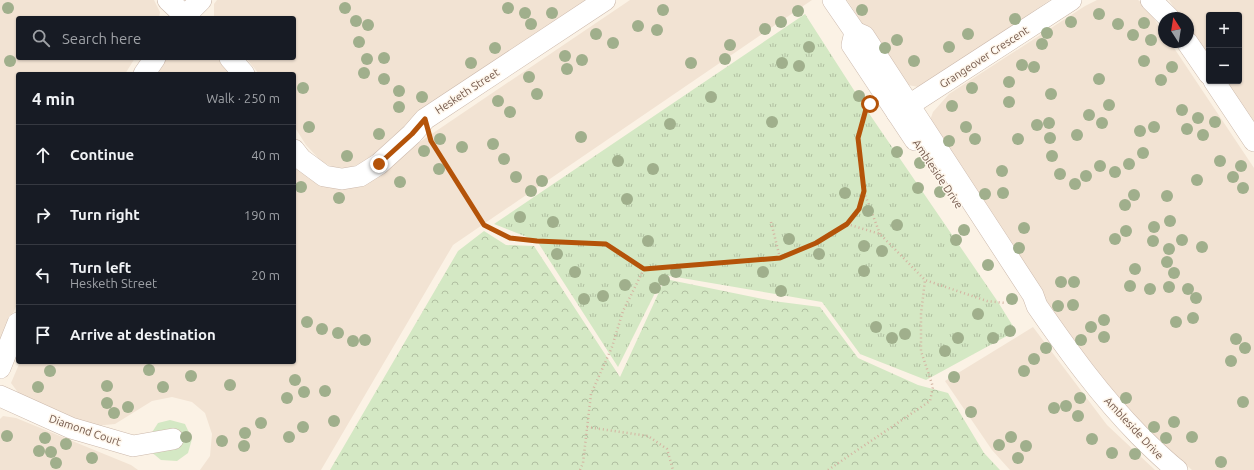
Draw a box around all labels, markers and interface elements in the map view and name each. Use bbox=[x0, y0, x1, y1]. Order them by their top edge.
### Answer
north arrow bbox=[1158, 12, 1194, 48]
map controls bbox=[1206, 12, 1242, 84]
button: + bbox=[1206, 12, 1242, 48]
search box bbox=[16, 16, 296, 60]
street label: Grangeover Crescent bbox=[937, 23, 1031, 90]
icon: search bbox=[30, 27, 52, 49]
text: Search here bbox=[62, 30, 141, 47]
button: − bbox=[1206, 48, 1242, 84]
street label: Hesketh Street bbox=[433, 66, 502, 116]
text: 4 min bbox=[32, 89, 75, 108]
text: Walk · 250 m bbox=[206, 91, 280, 105]
route start bbox=[861, 95, 879, 113]
street label: Ambleside Drive bbox=[911, 137, 965, 211]
icon: ahead bbox=[32, 144, 54, 166]
text: Continue bbox=[70, 146, 134, 163]
text: 40 m bbox=[251, 148, 280, 162]
route end bbox=[370, 155, 388, 173]
icon: right bbox=[32, 204, 54, 226]
text: Turn right bbox=[70, 206, 140, 223]
text: 190 m bbox=[244, 208, 280, 222]
text: Turn left bbox=[70, 259, 131, 276]
icon: left bbox=[32, 264, 54, 286]
text: 20 m bbox=[251, 268, 280, 282]
text: Hesketh Street bbox=[70, 276, 157, 290]
icon: arrive bbox=[32, 324, 54, 346]
text: Arrive at destination bbox=[70, 326, 216, 343]
street label: Ambleside Drive bbox=[1102, 394, 1166, 462]
street label: Diamond Court bbox=[47, 412, 123, 448]

